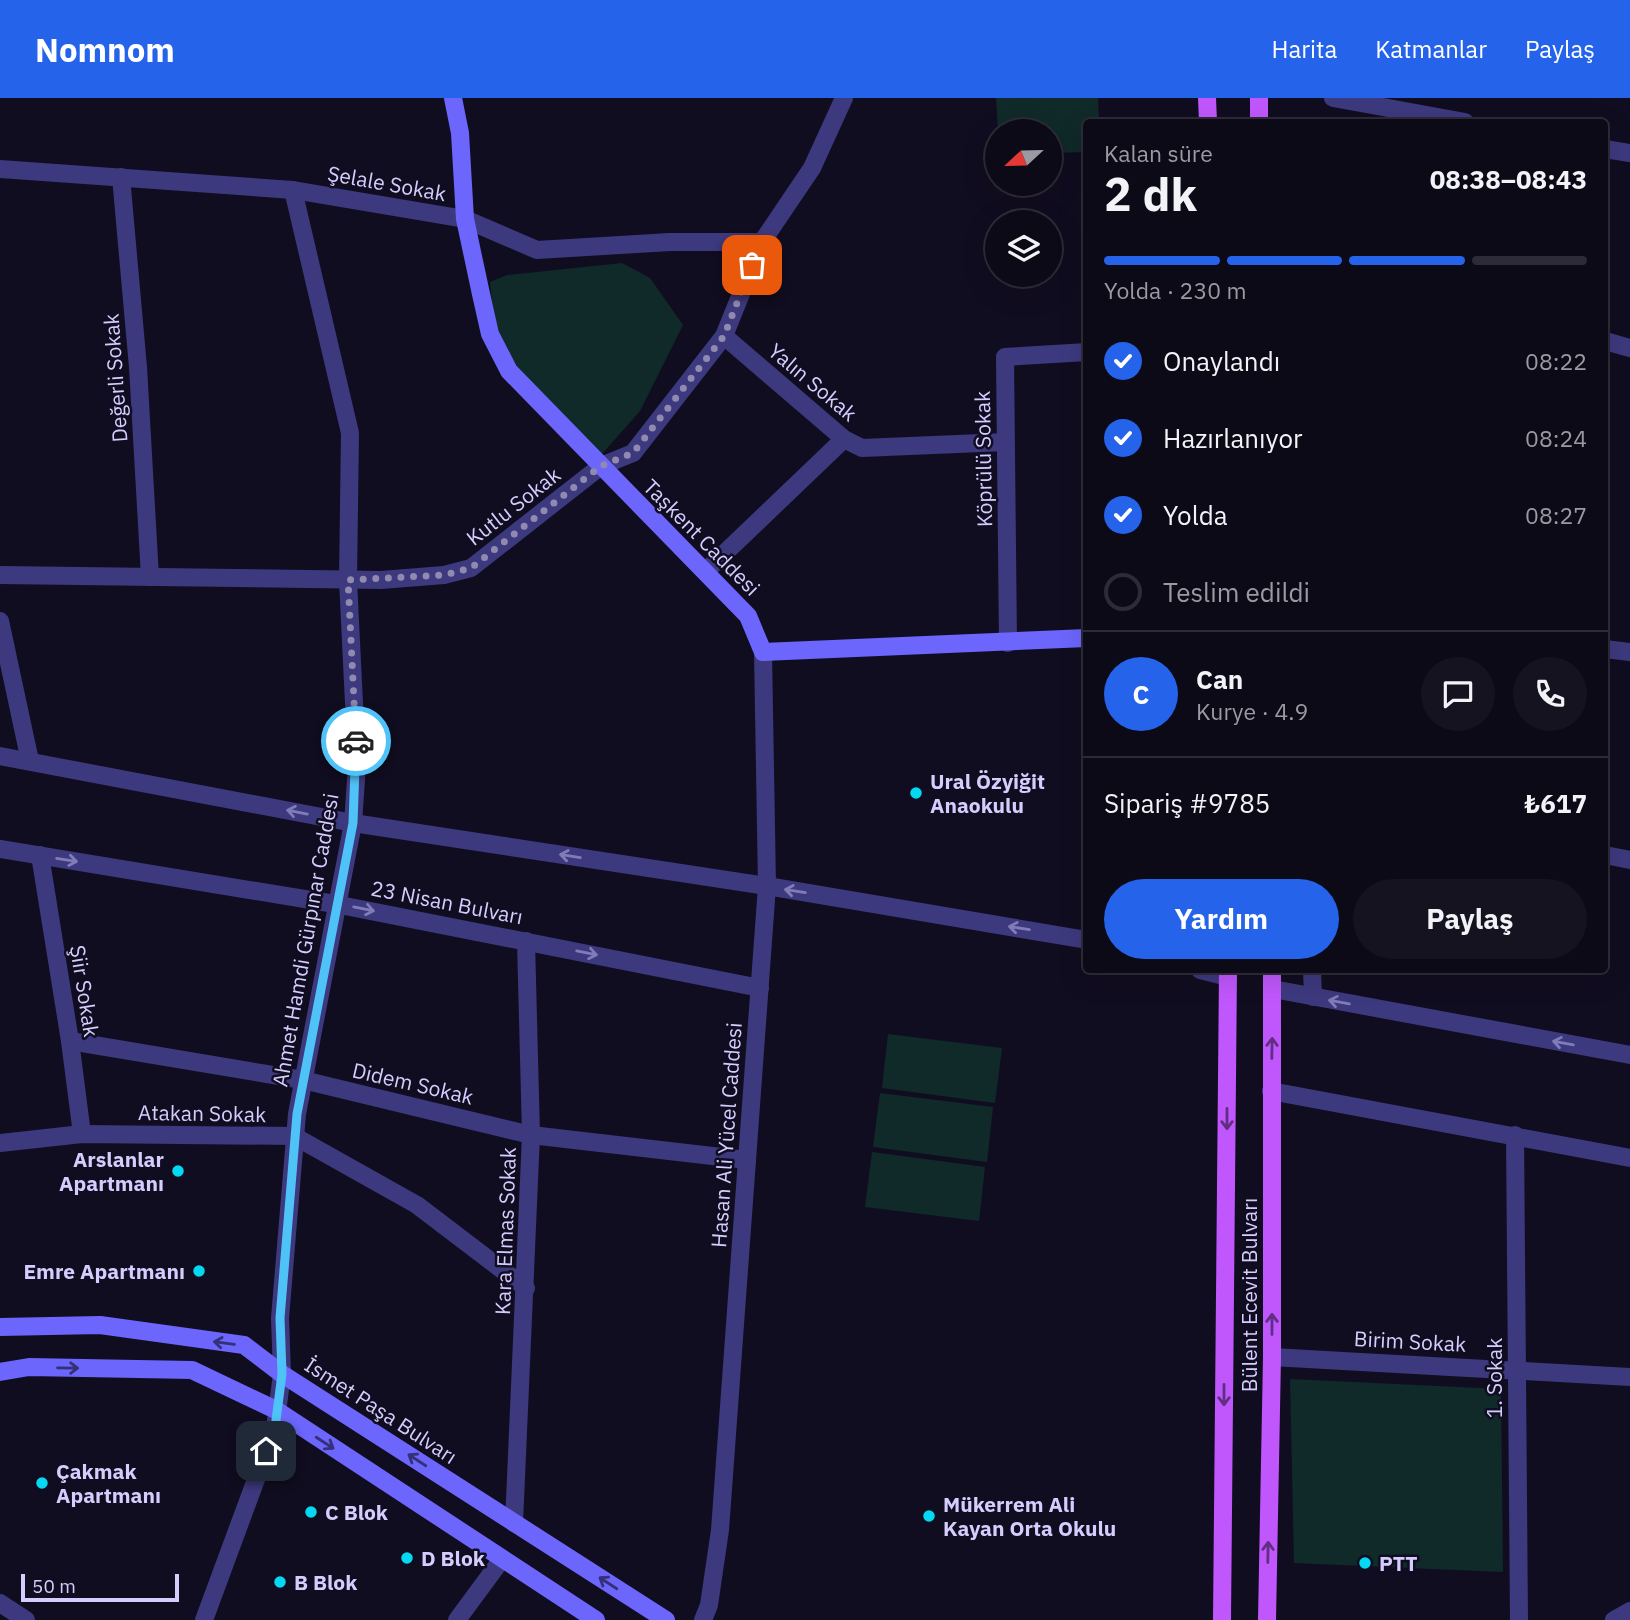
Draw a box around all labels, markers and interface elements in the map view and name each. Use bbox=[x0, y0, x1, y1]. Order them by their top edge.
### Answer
text: Nomnom bbox=[35, 28, 175, 71]
text: Harita bbox=[1271, 33, 1337, 65]
text: Katmanlar bbox=[1375, 33, 1487, 65]
text: Paylaş bbox=[1525, 33, 1595, 65]
north arrow bbox=[985, 119, 1062, 196]
map controls bbox=[985, 119, 1062, 287]
text: Kalan süre bbox=[1104, 138, 1213, 168]
street label: Şelale Sokak bbox=[325, 159, 449, 207]
text: 08:38–08:43 bbox=[1430, 162, 1587, 196]
text: 2 dk bbox=[1104, 164, 1197, 224]
button: layers bbox=[985, 210, 1062, 287]
pin bbox=[722, 235, 782, 295]
icon: bag bbox=[733, 246, 771, 284]
text: Yolda · 230 m bbox=[1104, 275, 1247, 305]
street label: Değerli Sokak bbox=[97, 313, 133, 443]
street label: Yalın Sokak bbox=[763, 337, 863, 427]
icon: check bbox=[1104, 342, 1142, 380]
text: Onaylandı bbox=[1163, 344, 1280, 378]
text: 08:22 bbox=[1525, 346, 1587, 376]
street label: Köprülü Sokak bbox=[968, 391, 998, 527]
icon: check bbox=[1104, 419, 1142, 457]
text: Hazırlanıyor bbox=[1163, 421, 1303, 455]
text: 08:24 bbox=[1525, 423, 1587, 453]
street label: Kutlu Sokak bbox=[460, 460, 566, 552]
street label: Taşkent Caddesi bbox=[638, 473, 766, 601]
icon: check bbox=[1104, 496, 1142, 534]
text: Yolda bbox=[1163, 498, 1228, 532]
text: 08:27 bbox=[1525, 500, 1587, 530]
text: Teslim edildi bbox=[1163, 575, 1310, 609]
button: chat bbox=[1421, 657, 1495, 731]
button: phone bbox=[1513, 657, 1587, 731]
text: Can bbox=[1196, 662, 1243, 696]
text: C bbox=[1133, 677, 1149, 711]
text: Kurye · 4.9 bbox=[1196, 696, 1308, 726]
courier bbox=[321, 706, 391, 776]
icon: car bbox=[337, 722, 375, 760]
place label: Ural Özyiğit Anaokulu bbox=[930, 767, 1045, 819]
marker: Ural Özyiğit Anaokulu bbox=[908, 785, 924, 801]
text: Sipariş #9785 bbox=[1104, 786, 1270, 820]
text: ₺617 bbox=[1524, 786, 1587, 820]
street label: Ahmet Hamdi Gürpınar Caddesi bbox=[265, 791, 345, 1089]
one-way arrow bbox=[286, 805, 309, 819]
one-way arrow bbox=[559, 849, 582, 862]
one-way arrow bbox=[55, 854, 78, 867]
street label: 23 Nisan Bulvarı bbox=[369, 874, 525, 930]
button: Yardım bbox=[1104, 879, 1339, 959]
button: Paylaş bbox=[1353, 879, 1587, 959]
one-way arrow bbox=[784, 884, 807, 897]
one-way arrow bbox=[352, 903, 375, 917]
one-way arrow bbox=[1009, 921, 1031, 934]
street label: Şiir Sokak bbox=[64, 943, 106, 1039]
one-way arrow bbox=[575, 947, 598, 961]
one-way arrow bbox=[1328, 994, 1351, 1008]
street label: Hasan Ali Yücel Caddesi bbox=[704, 1021, 748, 1249]
one-way arrow bbox=[1552, 1035, 1575, 1049]
one-way arrow bbox=[1265, 1037, 1279, 1060]
street label: Didem Sokak bbox=[350, 1055, 476, 1111]
street label: Atakan Sokak bbox=[138, 1098, 266, 1128]
one-way arrow bbox=[1220, 1107, 1233, 1130]
place label: Arslanlar Apartmanı bbox=[59, 1145, 165, 1197]
street label: Kara Elmas Sokak bbox=[488, 1147, 522, 1315]
marker: Arslanlar Apartmanı bbox=[170, 1163, 186, 1179]
street label: Bülent Ecevit Bulvarı bbox=[1235, 1198, 1263, 1392]
place label: Emre Apartmanı bbox=[23, 1257, 185, 1285]
marker: Emre Apartmanı bbox=[191, 1263, 207, 1279]
one-way arrow bbox=[1265, 1313, 1279, 1336]
street label: Birim Sokak bbox=[1353, 1324, 1467, 1358]
one-way arrow bbox=[213, 1336, 236, 1349]
street label: 1. Sokak bbox=[1480, 1338, 1508, 1418]
street label: İsmet Paşa Bulvarı bbox=[299, 1350, 463, 1470]
one-way arrow bbox=[56, 1361, 79, 1375]
one-way arrow bbox=[1217, 1383, 1231, 1406]
pin bbox=[236, 1421, 296, 1481]
icon: home bbox=[247, 1432, 285, 1470]
one-way arrow bbox=[315, 1436, 335, 1450]
one-way arrow bbox=[408, 1453, 427, 1468]
place label: Çakmak Apartmanı bbox=[56, 1457, 161, 1509]
marker: Çakmak Apartmanı bbox=[34, 1475, 50, 1491]
place label: Mükerrem Ali Kayan Orta Okulu bbox=[943, 1490, 1116, 1542]
place label: C Blok bbox=[325, 1498, 389, 1526]
marker: C Blok bbox=[303, 1504, 319, 1520]
marker: Mükerrem Ali Kayan Orta Okulu bbox=[921, 1508, 937, 1524]
one-way arrow bbox=[1262, 1541, 1275, 1564]
place label: D Blok bbox=[421, 1544, 486, 1572]
place label: PTT bbox=[1379, 1549, 1418, 1577]
marker: D Blok bbox=[399, 1550, 415, 1566]
marker: PTT bbox=[1357, 1555, 1373, 1571]
place label: B Blok bbox=[294, 1568, 358, 1596]
scale bar bbox=[21, 1571, 178, 1603]
text: 50 m bbox=[32, 1574, 76, 1598]
marker: B Blok bbox=[272, 1574, 288, 1590]
one-way arrow bbox=[599, 1576, 619, 1590]

